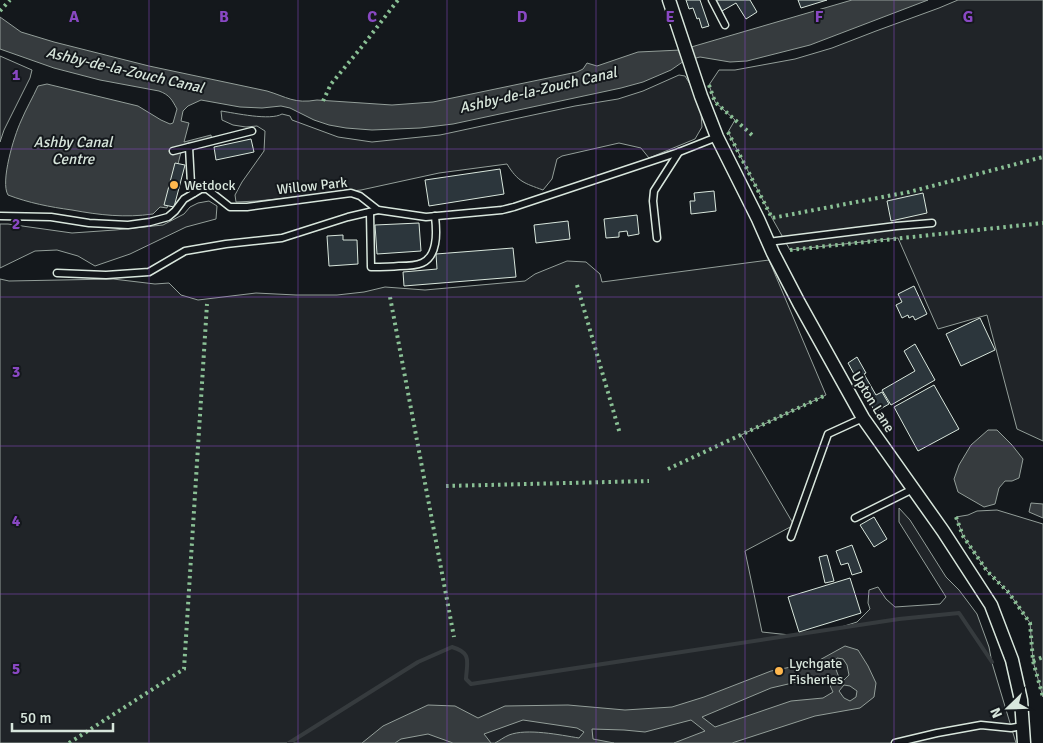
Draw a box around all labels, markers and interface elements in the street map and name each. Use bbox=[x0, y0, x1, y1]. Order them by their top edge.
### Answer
text: A bbox=[69, 7, 80, 27]
text: B bbox=[219, 7, 229, 27]
text: C bbox=[367, 7, 377, 27]
text: D bbox=[517, 7, 528, 27]
text: E bbox=[665, 7, 675, 27]
text: F bbox=[815, 7, 824, 27]
text: G bbox=[963, 7, 973, 27]
water label: Ashby-de-la-Zouch Canal bbox=[44, 43, 207, 97]
water label: Ashby-de-la-Zouch Canal bbox=[457, 63, 620, 117]
text: 1 bbox=[12, 65, 21, 85]
water label: Ashby Canal Centre bbox=[34, 133, 114, 168]
street label: Willow Park bbox=[276, 174, 348, 198]
place label: Wetdock bbox=[184, 177, 236, 194]
marker: Wetdock bbox=[168, 179, 180, 191]
text: 2 bbox=[12, 214, 20, 234]
text: 3 bbox=[12, 362, 20, 382]
street label: Upton Lane bbox=[848, 368, 898, 436]
text: 4 bbox=[12, 511, 21, 531]
place label: Lychgate Fisheries bbox=[789, 655, 843, 688]
text: 5 bbox=[12, 659, 20, 679]
marker: Lychgate Fisheries bbox=[773, 665, 785, 677]
north arrow bbox=[983, 683, 1033, 733]
scale bar bbox=[12, 700, 114, 732]
text: N bbox=[987, 705, 1006, 721]
text: 50 m bbox=[20, 709, 51, 727]

